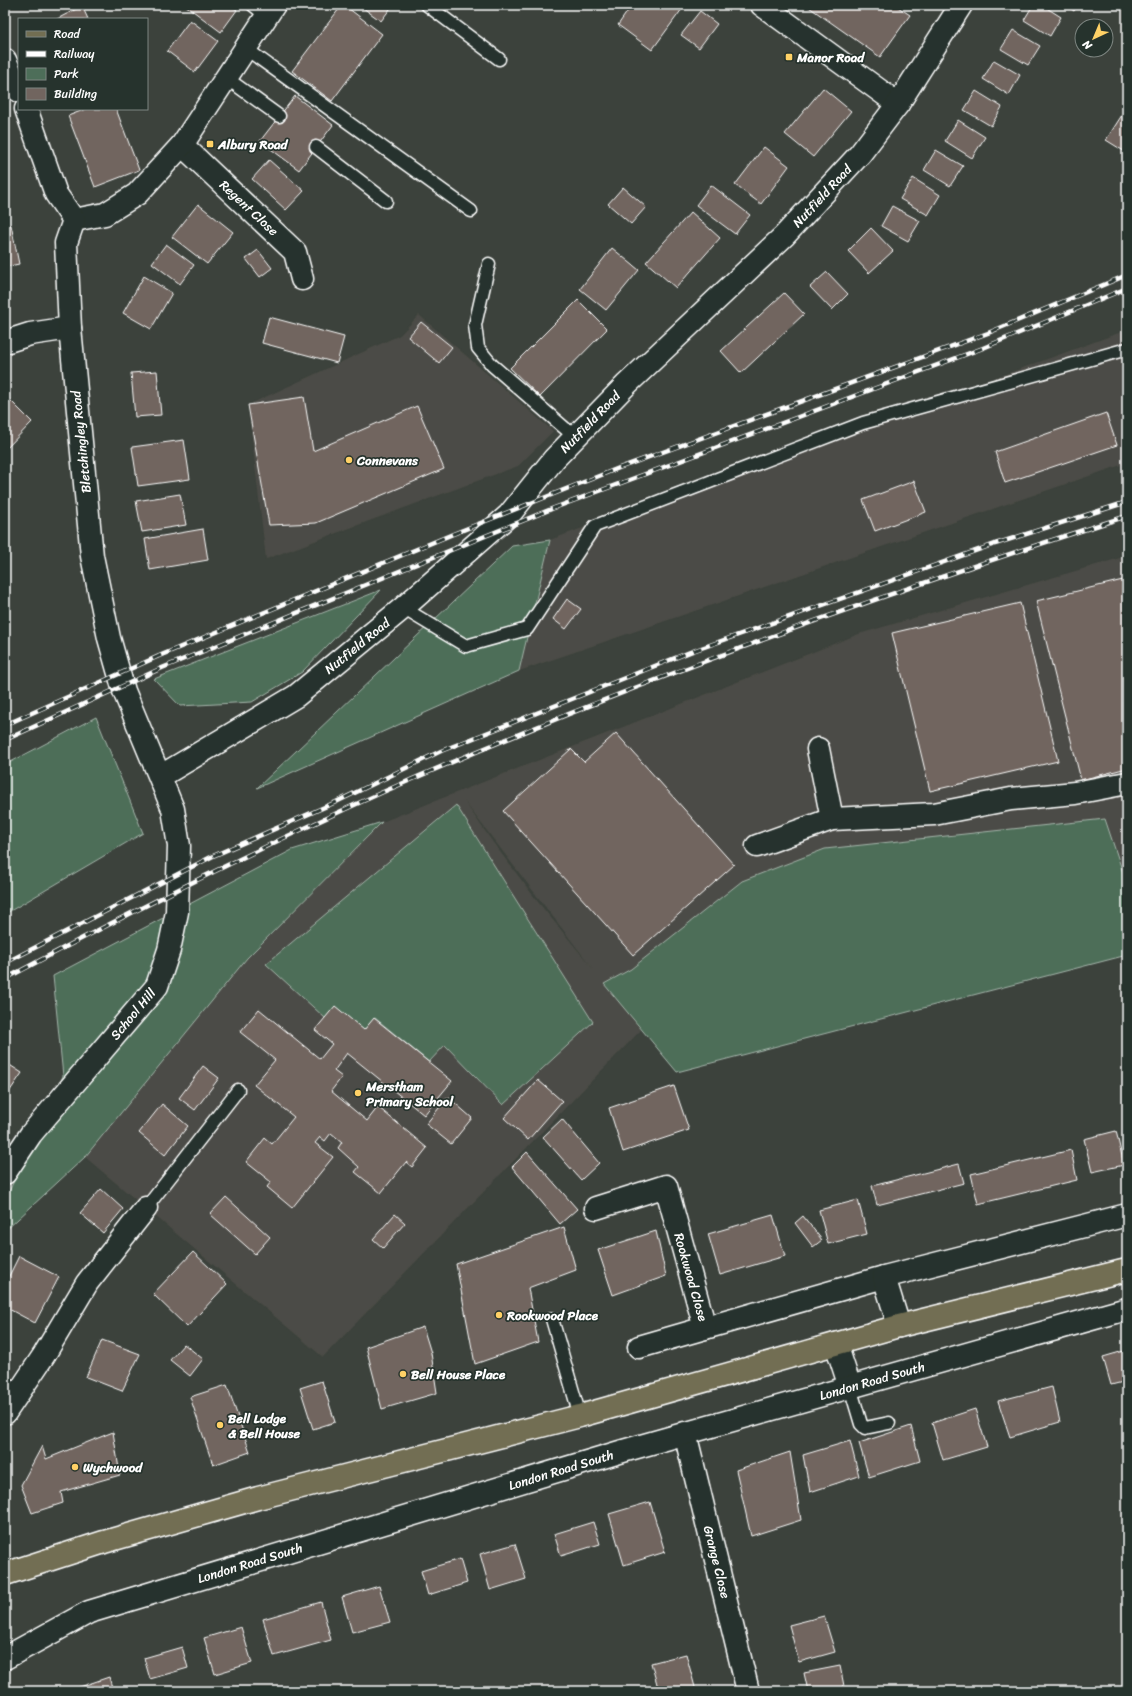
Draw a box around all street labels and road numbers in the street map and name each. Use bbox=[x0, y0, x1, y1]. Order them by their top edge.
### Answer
street label: Nutfield Road bbox=[786, 158, 858, 233]
street label: Regent Close bbox=[214, 174, 284, 242]
street label: Nutfield Road bbox=[554, 385, 627, 459]
street label: Bletchingley Road bbox=[64, 389, 98, 494]
street label: Nutfield Road bbox=[319, 611, 396, 680]
street label: School Hill bbox=[104, 983, 162, 1045]
street label: Rookwood Close bbox=[667, 1230, 715, 1324]
street label: London Road South bbox=[817, 1355, 928, 1407]
street label: London Road South bbox=[506, 1443, 617, 1497]
street label: Grange Close bbox=[697, 1523, 737, 1601]
street label: London Road South bbox=[195, 1536, 306, 1590]

